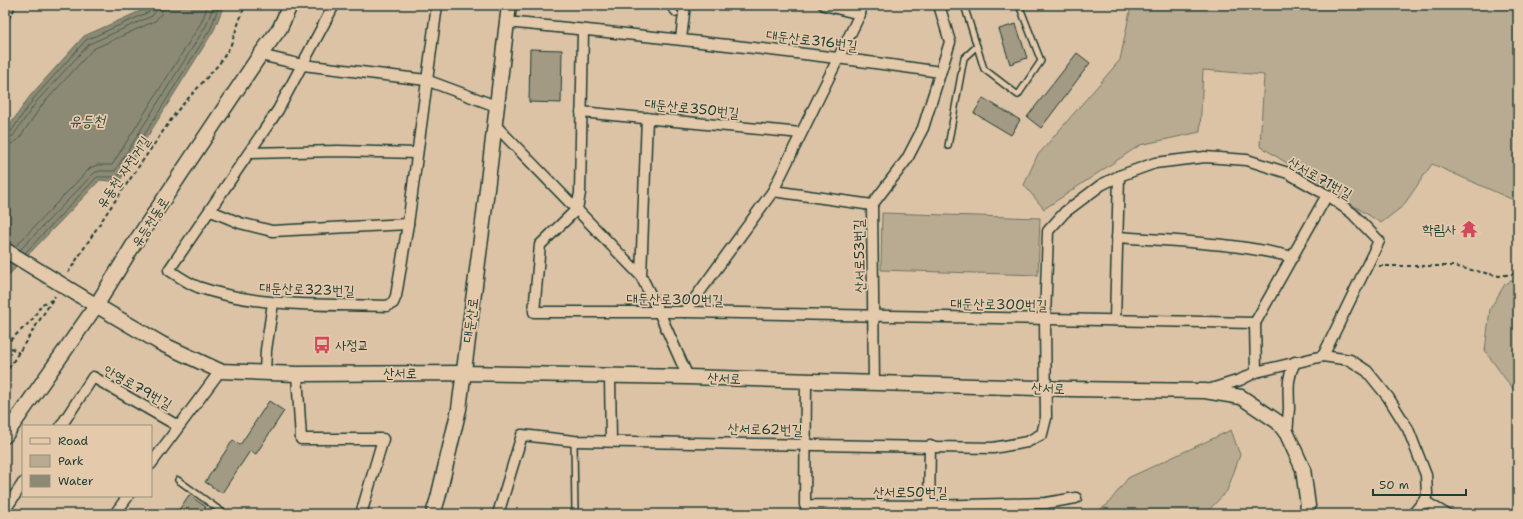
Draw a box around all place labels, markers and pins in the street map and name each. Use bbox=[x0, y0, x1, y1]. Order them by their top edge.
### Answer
temple icon: 학림사 bbox=[1459, 219, 1479, 239]
place label: 학림사 bbox=[1422, 220, 1457, 238]
bus stop icon: 사정교 bbox=[312, 335, 332, 355]
place label: 사정교 bbox=[335, 336, 369, 354]

